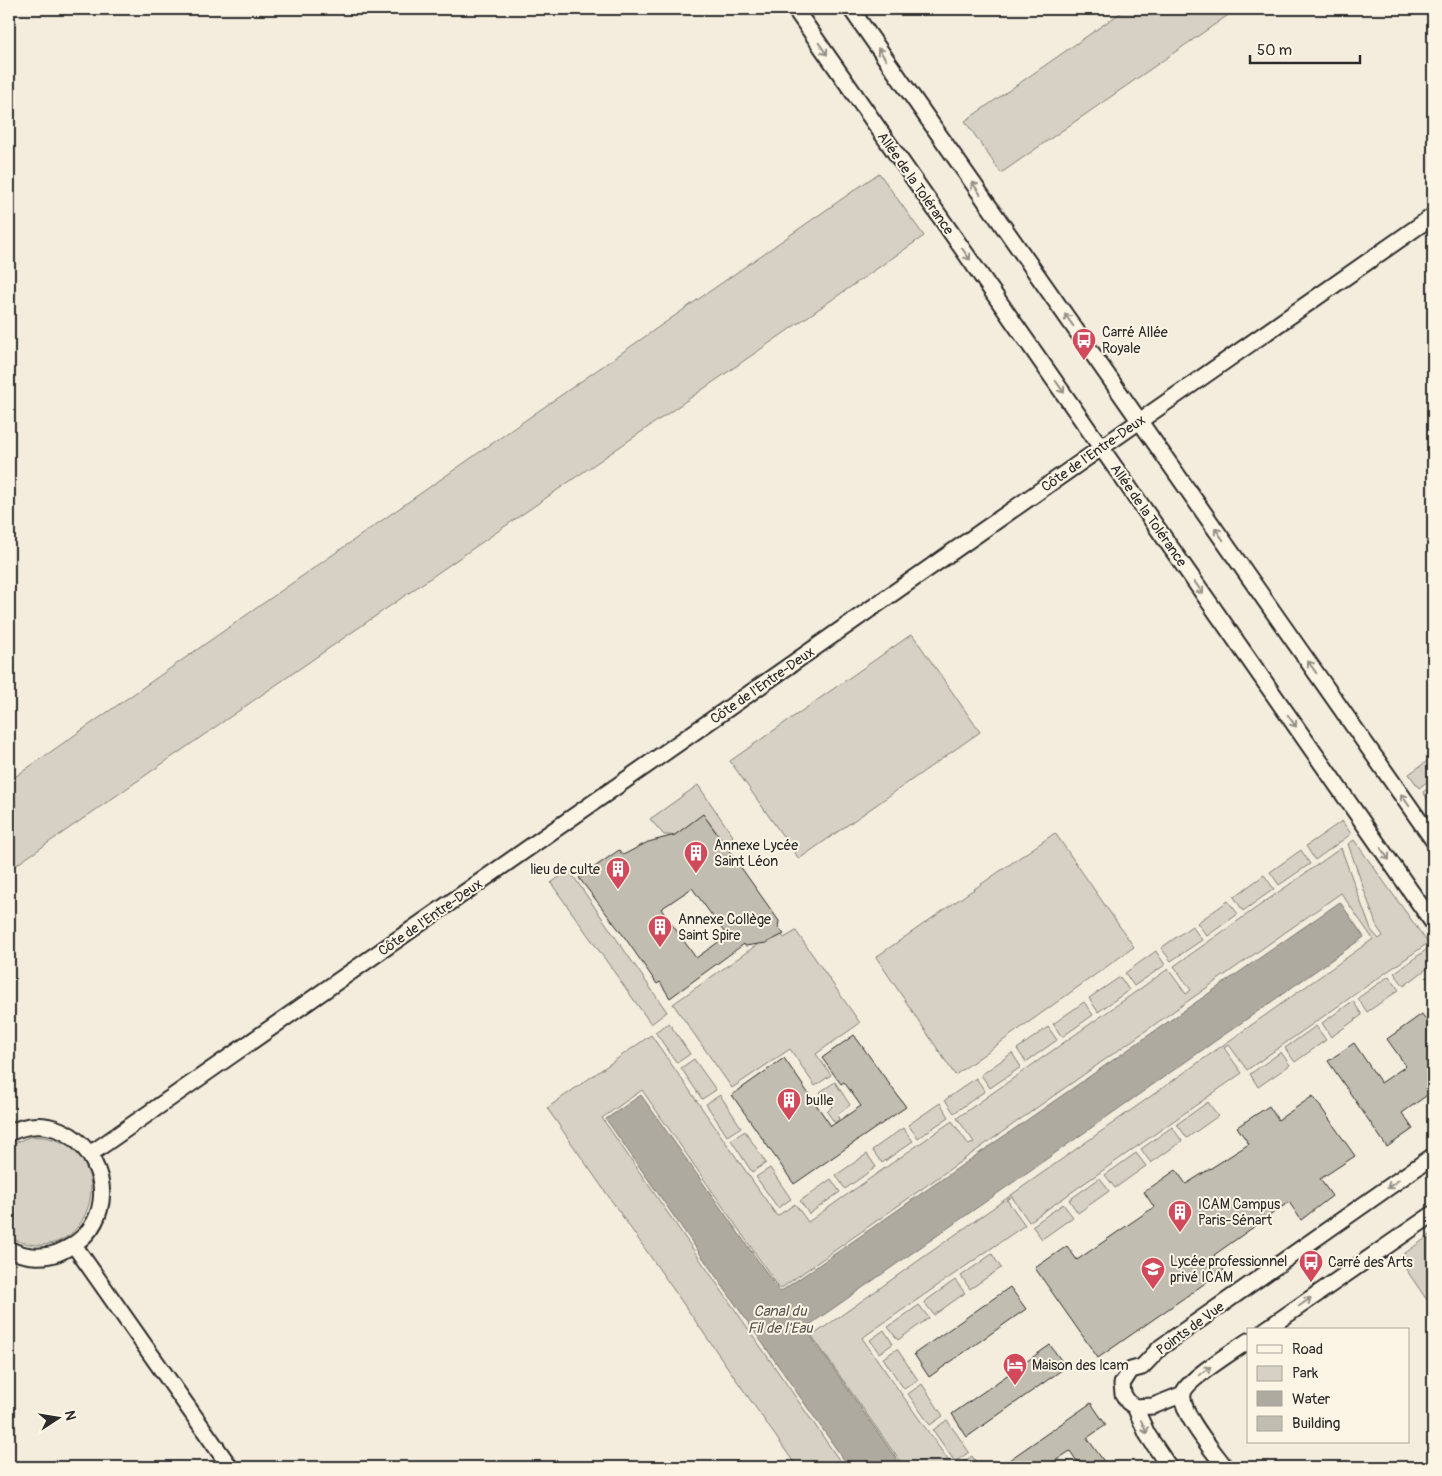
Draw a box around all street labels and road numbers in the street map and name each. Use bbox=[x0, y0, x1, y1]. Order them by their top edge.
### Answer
street label: Allée de la Tolérance bbox=[874, 129, 957, 238]
street label: Côte de l'Entre-Deux bbox=[1038, 411, 1149, 496]
street label: Allée de la Tolérance bbox=[1107, 461, 1190, 570]
street label: Côte de l'Entre-Deux bbox=[707, 643, 818, 728]
street label: Côte de l'Entre-Deux bbox=[375, 875, 486, 960]
street label: Points de Vue bbox=[1153, 1298, 1228, 1359]

